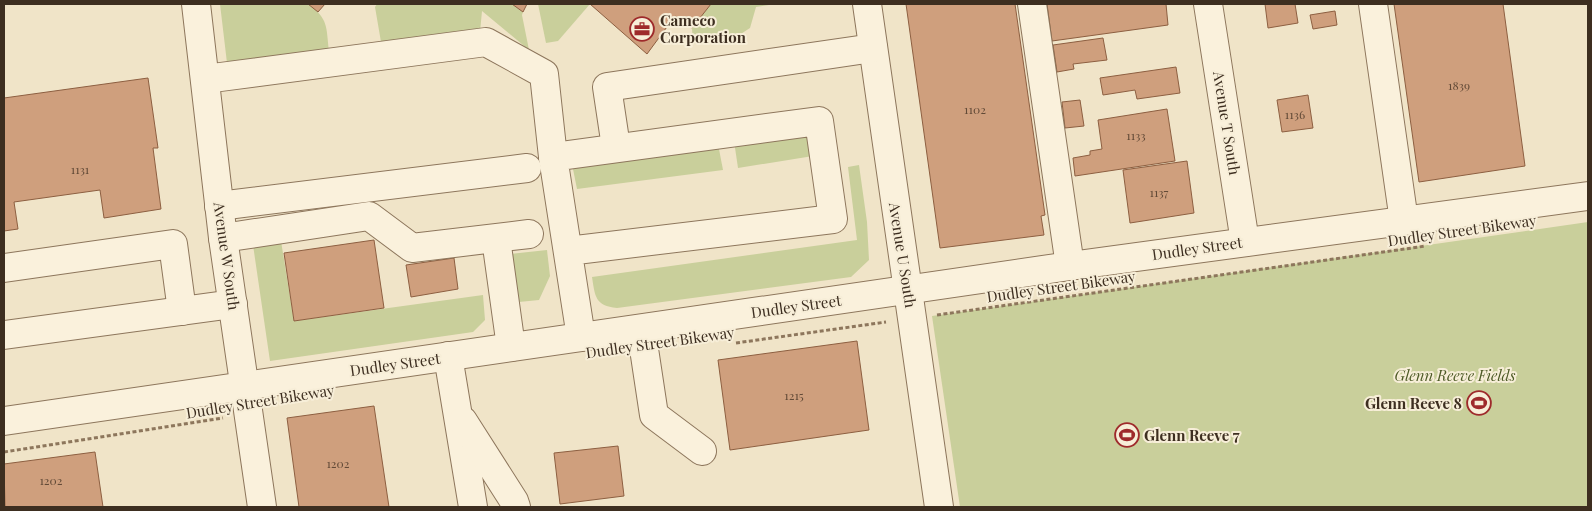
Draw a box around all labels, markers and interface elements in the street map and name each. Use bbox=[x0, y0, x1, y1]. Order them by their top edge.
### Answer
place label: Cameco Corporation bbox=[660, 10, 747, 47]
office icon: Cameco Corporation bbox=[629, 16, 655, 42]
street label: Avenue T South bbox=[1209, 69, 1245, 176]
house number: 1839 bbox=[1448, 77, 1470, 93]
house number: 1102 bbox=[964, 101, 986, 117]
house number: 1136 bbox=[1285, 106, 1305, 122]
house number: 1133 bbox=[1126, 127, 1146, 143]
house number: 1131 bbox=[71, 161, 90, 177]
house number: 1137 bbox=[1150, 184, 1169, 200]
street label: Avenue W South bbox=[209, 200, 244, 311]
street label: Avenue U South bbox=[885, 200, 921, 309]
street label: Dudley Street Bikeway bbox=[1386, 210, 1538, 250]
street label: Dudley Street bbox=[1151, 232, 1244, 264]
street label: Dudley Street Bikeway bbox=[985, 266, 1137, 306]
street label: Dudley Street bbox=[750, 290, 843, 322]
street label: Dudley Street Bikeway bbox=[584, 322, 736, 362]
street label: Dudley Street bbox=[349, 348, 442, 380]
park label: Glenn Reeve Fields bbox=[1395, 365, 1516, 385]
street label: Dudley Street Bikeway bbox=[184, 379, 336, 423]
house number: 1215 bbox=[784, 387, 804, 403]
sports icon: Glenn Reeve 8 bbox=[1466, 390, 1492, 416]
place label: Glenn Reeve 8 bbox=[1365, 393, 1462, 413]
sports icon: Glenn Reeve 7 bbox=[1114, 422, 1140, 448]
place label: Glenn Reeve 7 bbox=[1144, 425, 1240, 445]
house number: 1202 bbox=[326, 455, 350, 471]
house number: 1202 bbox=[39, 472, 63, 488]

